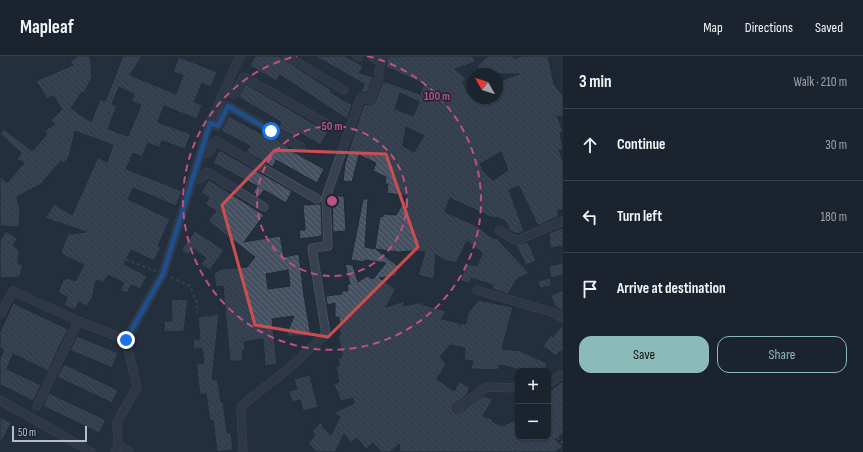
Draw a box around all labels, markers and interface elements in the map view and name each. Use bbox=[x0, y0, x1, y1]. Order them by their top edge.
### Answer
text: Mapleaf bbox=[20, 16, 74, 39]
text: Map bbox=[703, 19, 723, 36]
text: Directions bbox=[745, 19, 793, 36]
text: Saved bbox=[815, 19, 843, 36]
north arrow bbox=[467, 68, 503, 104]
text: 3 min bbox=[579, 72, 612, 92]
text: Walk · 210 m bbox=[794, 74, 847, 90]
text: 100 m bbox=[424, 89, 450, 104]
text: 50 m bbox=[322, 119, 342, 134]
route start bbox=[262, 122, 280, 140]
icon: ahead bbox=[579, 134, 601, 156]
text: Continue bbox=[617, 135, 666, 154]
text: 30 m bbox=[825, 137, 847, 153]
centre of rings bbox=[325, 194, 339, 208]
icon: left bbox=[579, 206, 601, 228]
text: Turn left bbox=[617, 207, 662, 226]
text: 180 m bbox=[821, 209, 847, 225]
icon: arrive bbox=[579, 278, 601, 300]
text: Arrive at destination bbox=[617, 279, 726, 298]
route end bbox=[117, 331, 135, 349]
button: Save bbox=[579, 336, 709, 373]
button: Share bbox=[717, 336, 847, 373]
map controls bbox=[515, 368, 551, 440]
button: + bbox=[515, 368, 551, 404]
button: − bbox=[515, 404, 551, 440]
scale bar bbox=[12, 424, 87, 443]
text: 50 m bbox=[18, 426, 36, 439]

